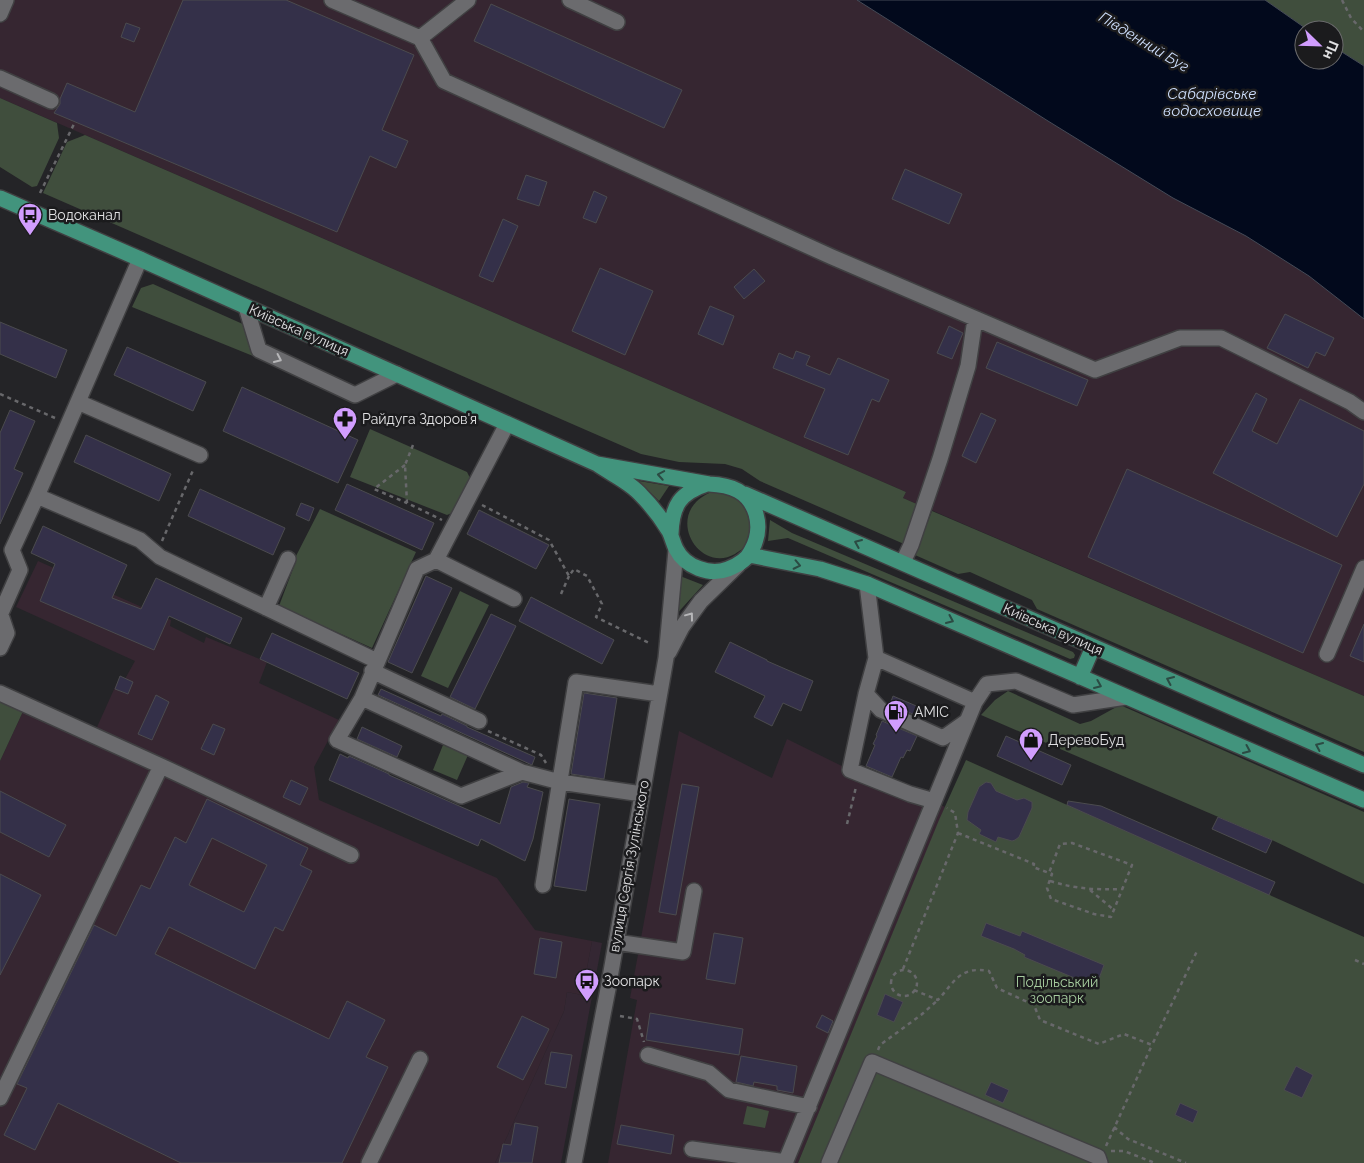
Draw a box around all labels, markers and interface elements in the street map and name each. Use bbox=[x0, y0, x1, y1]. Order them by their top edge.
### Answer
water label: Південний Буг bbox=[1096, 8, 1192, 76]
north arrow bbox=[1294, 20, 1344, 70]
text: Пн bbox=[1320, 38, 1342, 62]
water label: Сабарівське водосховище bbox=[1163, 85, 1261, 120]
bus stop icon: Водоканал bbox=[17, 202, 43, 236]
place label: Водоканал bbox=[48, 207, 121, 223]
street label: Київська вулиця bbox=[247, 301, 351, 359]
one-way arrow bbox=[273, 352, 282, 363]
pharmacy icon: Райдуга Здоров'я bbox=[332, 406, 358, 440]
place label: Райдуга Здоров'я bbox=[362, 411, 477, 427]
one-way arrow bbox=[656, 471, 665, 481]
one-way arrow bbox=[854, 539, 863, 550]
one-way arrow bbox=[793, 559, 802, 569]
street label: Київська вулиця bbox=[1001, 600, 1105, 658]
one-way arrow bbox=[685, 613, 693, 622]
one-way arrow bbox=[945, 613, 954, 624]
one-way arrow bbox=[1166, 676, 1175, 687]
one-way arrow bbox=[1093, 678, 1102, 689]
fuel station icon: АМІС bbox=[883, 699, 909, 733]
place label: АМІС bbox=[914, 704, 949, 720]
shop icon: ДеревоБуд bbox=[1018, 727, 1044, 761]
place label: ДеревоБуд bbox=[1048, 732, 1124, 748]
one-way arrow bbox=[1315, 741, 1324, 752]
one-way arrow bbox=[1242, 743, 1251, 754]
street label: вулиця Сергія Зулінського bbox=[606, 779, 652, 953]
bus stop icon: Зоопарк bbox=[574, 968, 600, 1002]
place label: Зоопарк bbox=[604, 973, 660, 989]
park label: Подільський зоопарк bbox=[1016, 974, 1098, 1006]

